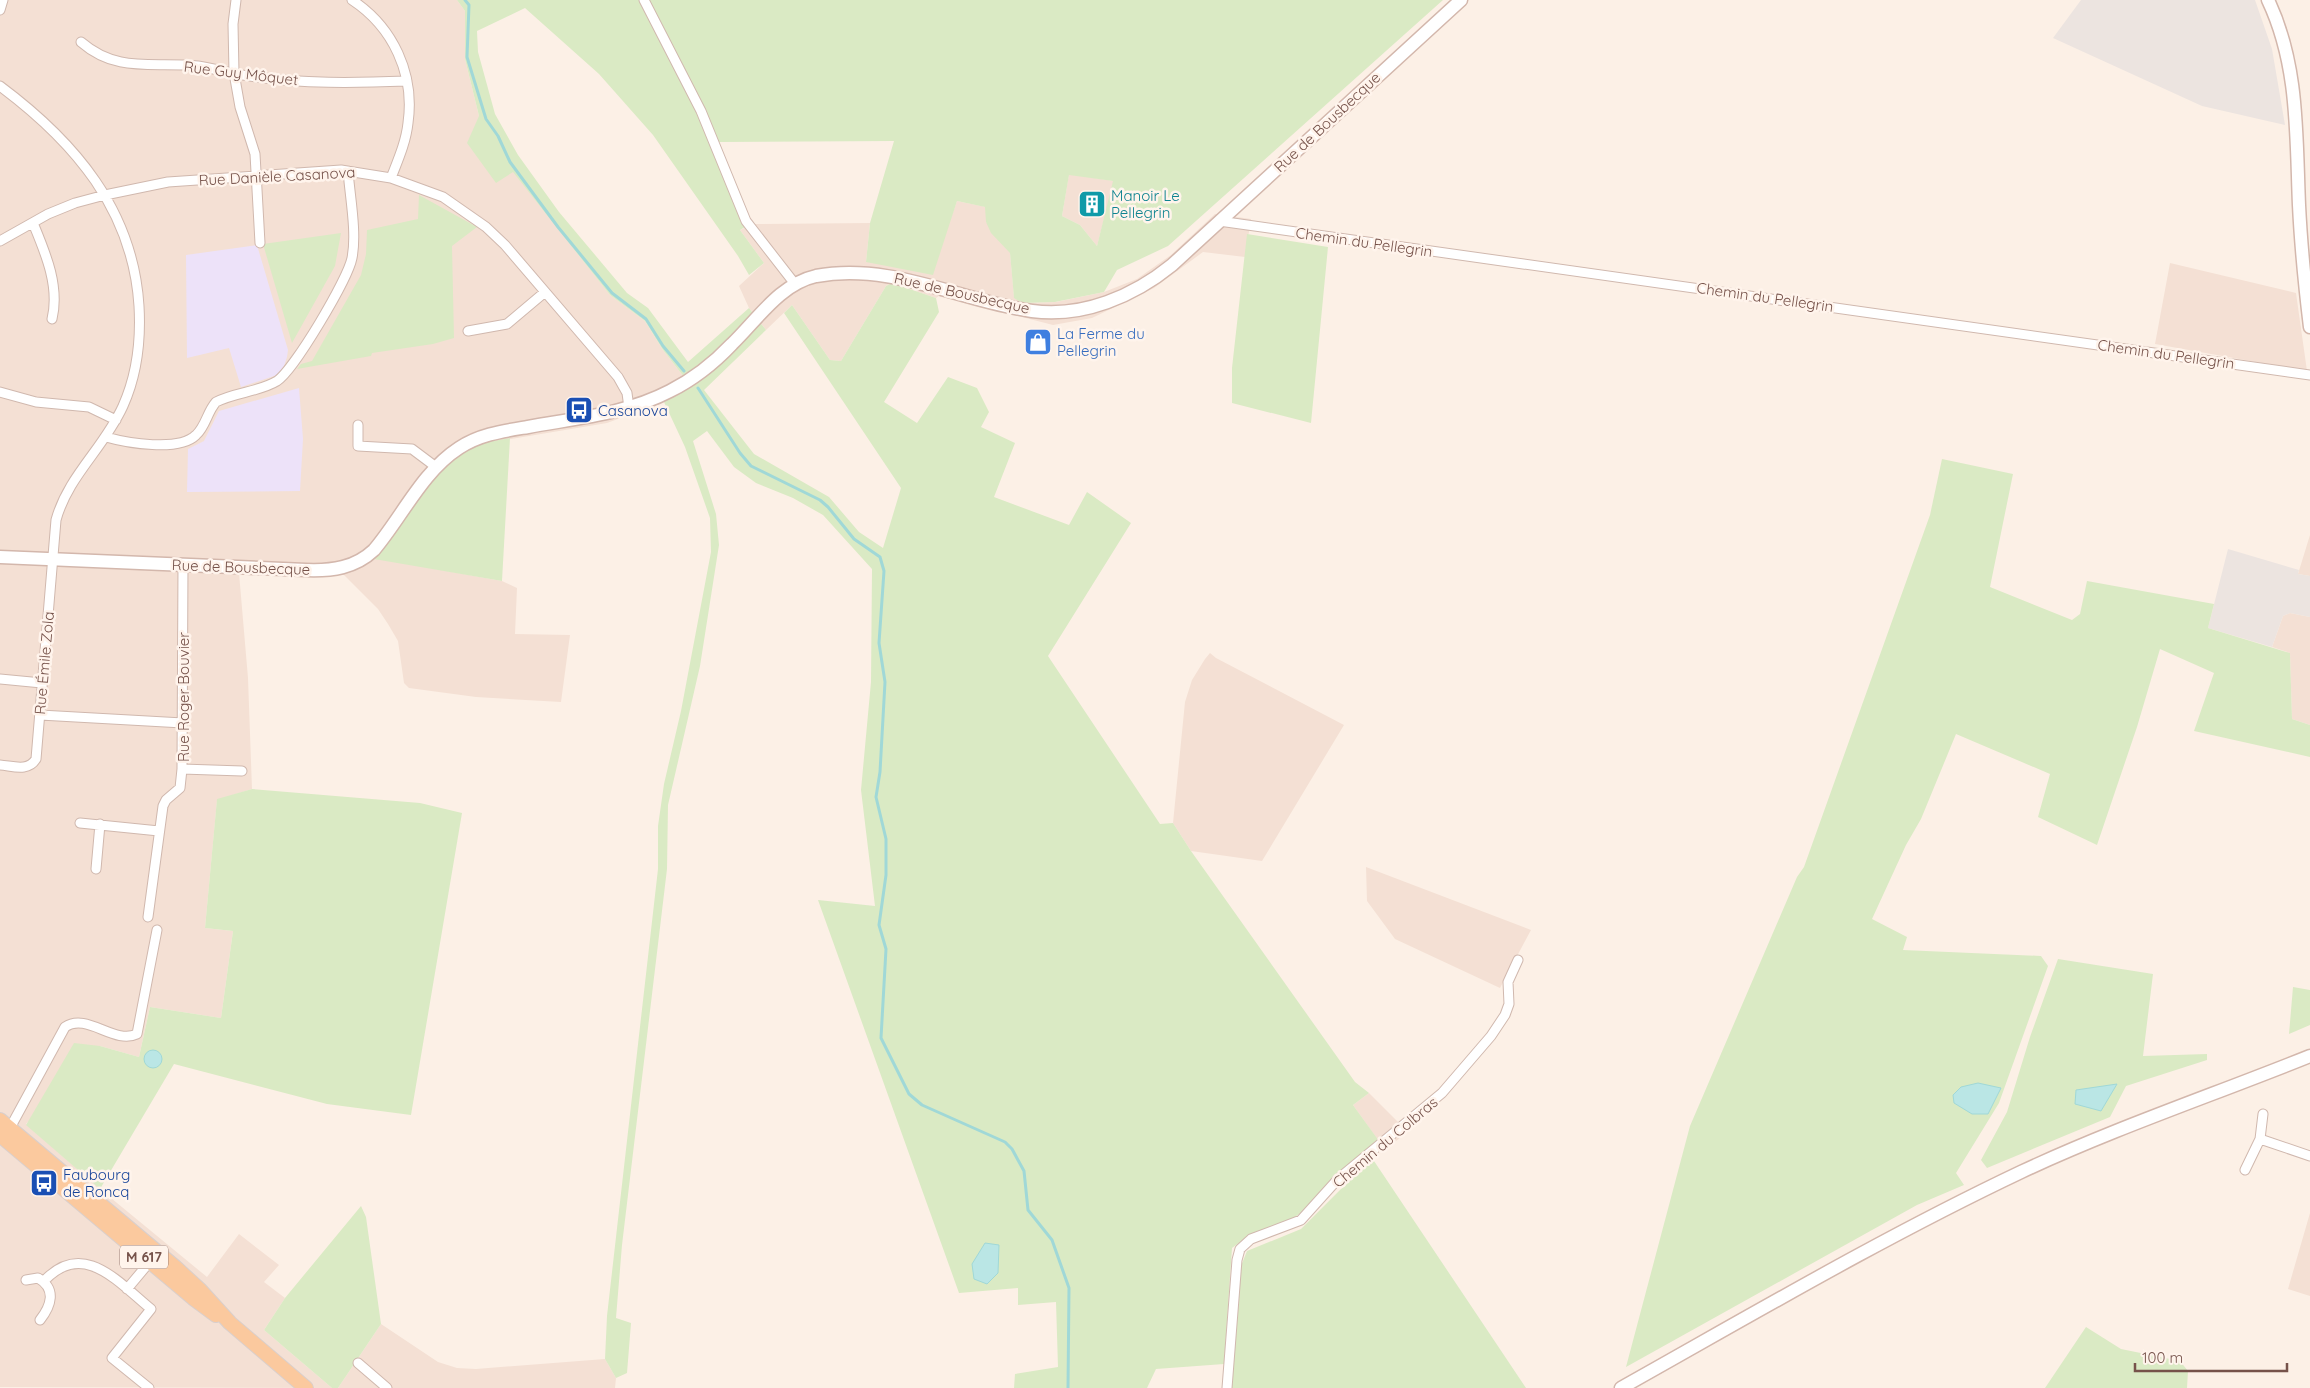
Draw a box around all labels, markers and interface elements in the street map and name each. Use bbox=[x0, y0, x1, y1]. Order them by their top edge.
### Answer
street label: Rue Guy Môquet bbox=[183, 57, 299, 89]
street label: Rue de Bousbecque bbox=[1270, 68, 1384, 176]
street label: Rue Danièle Casanova bbox=[198, 162, 356, 190]
place label: Manoir Le Pellegrin bbox=[1111, 186, 1180, 222]
building icon: Manoir Le Pellegrin bbox=[1077, 189, 1107, 219]
street label: Chemin du Pellegrin bbox=[1294, 223, 1434, 261]
street label: Rue de Bousbecque bbox=[892, 268, 1032, 318]
street label: Chemin du Pellegrin bbox=[1695, 278, 1835, 316]
place label: La Ferme du Pellegrin bbox=[1057, 324, 1145, 360]
shop icon: La Ferme du Pellegrin bbox=[1023, 327, 1053, 357]
street label: Chemin du Pellegrin bbox=[2096, 335, 2236, 373]
bus stop icon: Casanova bbox=[564, 395, 594, 425]
place label: Casanova bbox=[598, 401, 668, 420]
street label: Rue de Bousbecque bbox=[171, 555, 311, 579]
street label: Rue Émile Zola bbox=[30, 611, 58, 715]
street label: Rue Roger Bouvier bbox=[174, 632, 193, 762]
street label: Chemin du Colbras bbox=[1329, 1092, 1441, 1192]
place label: Faubourg de Roncq bbox=[63, 1165, 130, 1201]
bus stop icon: Faubourg de Roncq bbox=[29, 1168, 59, 1198]
road number: M 617 bbox=[120, 1246, 168, 1268]
scale bar bbox=[2135, 1340, 2288, 1372]
text: 100 m bbox=[2142, 1348, 2183, 1367]

